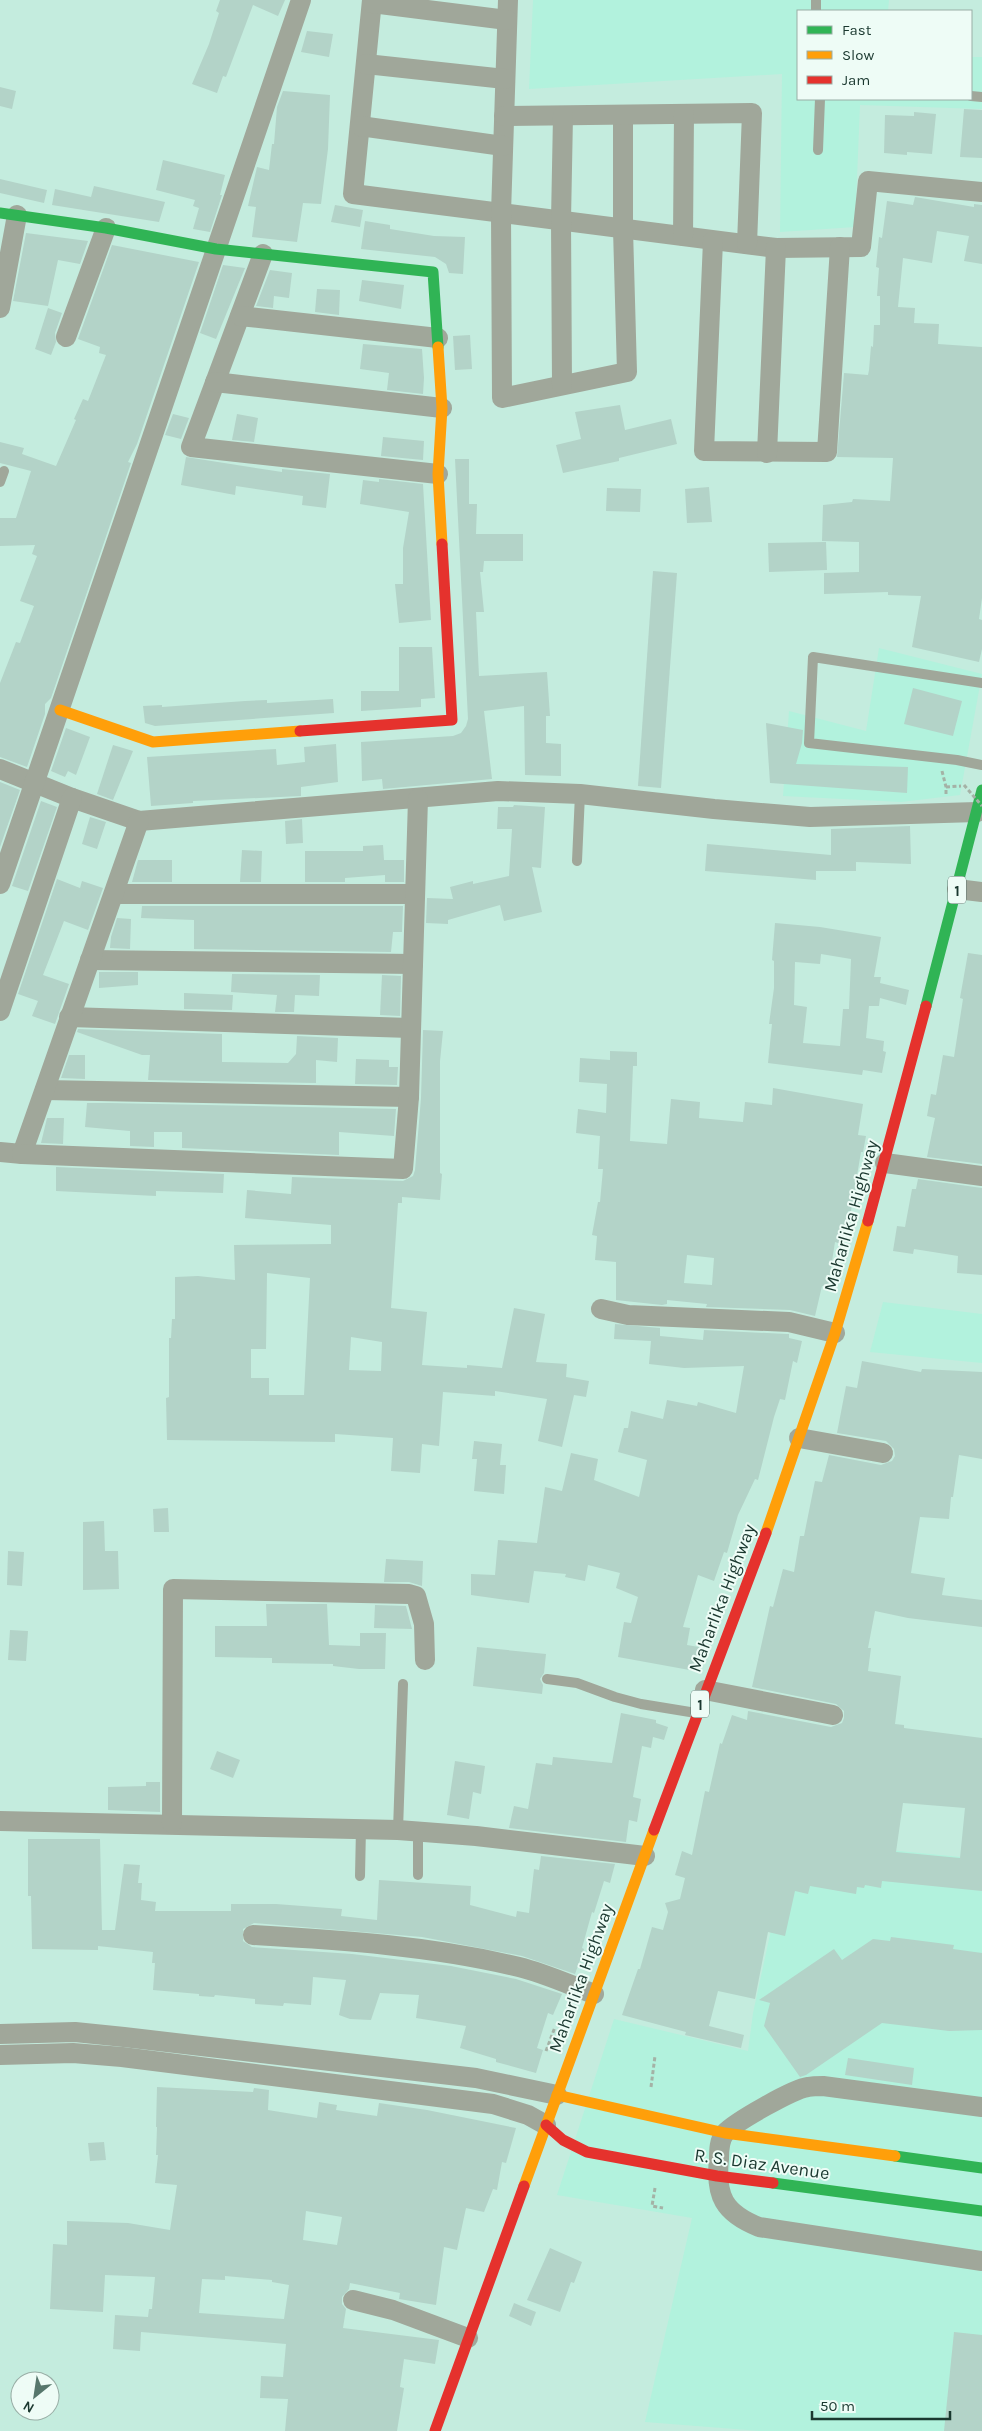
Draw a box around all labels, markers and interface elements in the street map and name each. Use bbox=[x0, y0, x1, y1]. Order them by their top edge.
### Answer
legend bbox=[797, 10, 972, 100]
text: Fast bbox=[842, 21, 872, 39]
text: Slow bbox=[842, 46, 874, 64]
text: Jam bbox=[842, 71, 870, 89]
road number: 1 bbox=[948, 876, 966, 904]
street label: Maharlika Highway bbox=[819, 1137, 883, 1294]
street label: Maharlika Highway bbox=[684, 1520, 761, 1675]
road number: 1 bbox=[691, 1690, 709, 1718]
street label: Maharlika Highway bbox=[544, 1900, 618, 2055]
street label: R. S. Diaz Avenue bbox=[693, 2144, 831, 2184]
north arrow bbox=[10, 2371, 60, 2421]
scale bar bbox=[812, 2388, 950, 2420]
text: N bbox=[20, 2397, 37, 2417]
text: 50 m bbox=[820, 2397, 855, 2415]

